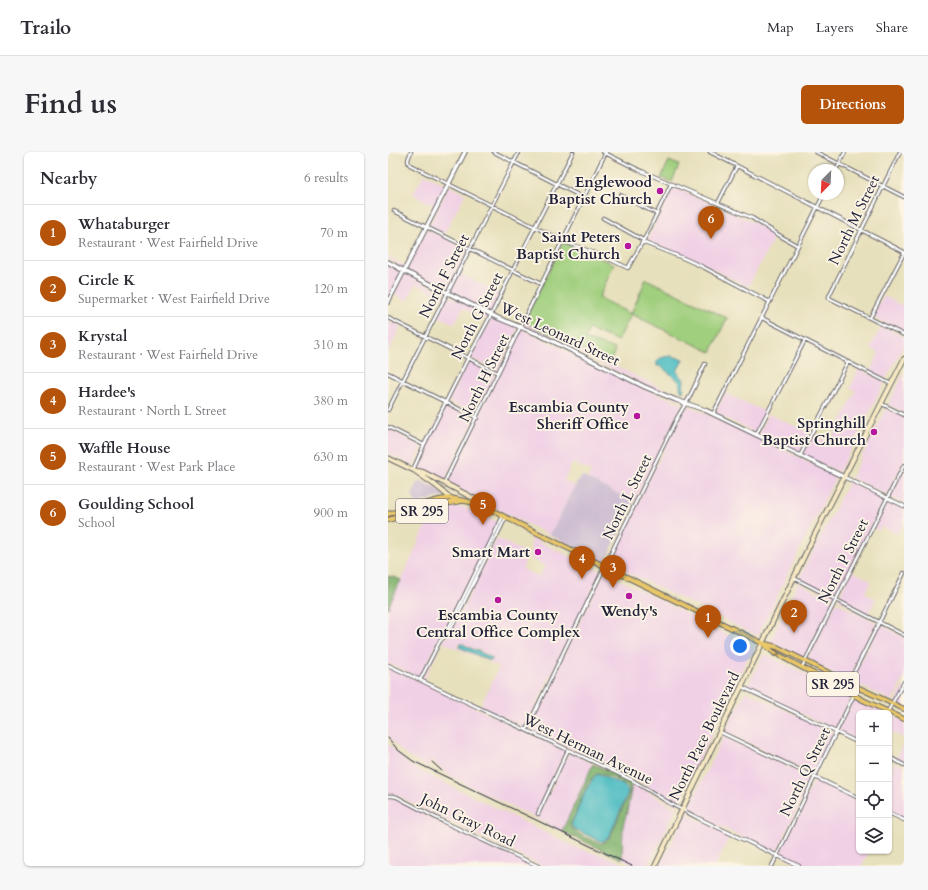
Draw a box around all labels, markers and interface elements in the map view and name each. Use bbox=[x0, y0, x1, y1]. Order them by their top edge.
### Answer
text: Trailo bbox=[20, 15, 71, 41]
text: Map bbox=[767, 18, 794, 37]
text: Layers bbox=[816, 18, 854, 37]
text: Share bbox=[876, 18, 908, 37]
text: Find us bbox=[24, 85, 117, 123]
button: Directions bbox=[801, 85, 904, 124]
north arrow bbox=[808, 164, 844, 200]
text: Nearby bbox=[40, 167, 97, 190]
text: 6 results bbox=[304, 169, 348, 187]
place label: Englewood Baptist Church bbox=[548, 172, 653, 209]
street label: North M Street bbox=[824, 172, 884, 268]
marker: Englewood Baptist Church bbox=[655, 186, 665, 196]
pin: 6 bbox=[698, 206, 724, 239]
text: Whataburger bbox=[78, 214, 170, 234]
text: 1 bbox=[50, 224, 56, 242]
text: 70 m bbox=[320, 224, 348, 242]
place label: Saint Peters Baptist Church bbox=[516, 227, 621, 264]
street label: North F Street bbox=[414, 230, 474, 322]
text: Restaurant · West Fairfield Drive bbox=[78, 234, 258, 252]
marker: Saint Peters Baptist Church bbox=[623, 241, 633, 251]
street label: North G Street bbox=[446, 269, 508, 363]
text: Circle K bbox=[78, 270, 135, 290]
text: 2 bbox=[50, 280, 56, 298]
text: 120 m bbox=[314, 280, 348, 298]
text: Supermarket · West Fairfield Drive bbox=[78, 290, 270, 308]
street label: West Leonard Street bbox=[496, 297, 623, 371]
text: Krystal bbox=[78, 326, 127, 346]
street label: North H Street bbox=[454, 330, 514, 426]
text: 3 bbox=[50, 336, 56, 354]
text: 310 m bbox=[314, 336, 348, 354]
text: Restaurant · West Fairfield Drive bbox=[78, 346, 258, 364]
text: Hardee's bbox=[78, 382, 136, 402]
text: 4 bbox=[50, 392, 56, 410]
text: 380 m bbox=[314, 392, 348, 410]
place label: Escambia County Sheriff Office bbox=[508, 397, 629, 434]
text: Restaurant · North L Street bbox=[78, 402, 226, 420]
marker: Escambia County Sheriff Office bbox=[632, 411, 642, 421]
place label: Springhill Baptist Church bbox=[762, 413, 867, 450]
marker: Springhill Baptist Church bbox=[869, 427, 879, 437]
text: Waffle House bbox=[78, 438, 171, 458]
text: 5 bbox=[50, 448, 56, 466]
text: 630 m bbox=[314, 448, 348, 466]
street label: North L Street bbox=[598, 451, 656, 543]
text: Restaurant · West Park Place bbox=[78, 458, 235, 476]
pin: 5 bbox=[470, 492, 496, 525]
text: Goulding School bbox=[78, 494, 194, 514]
road number: SR 295 bbox=[396, 499, 448, 523]
text: 6 bbox=[50, 504, 56, 522]
text: 900 m bbox=[314, 504, 348, 522]
text: School bbox=[78, 514, 115, 532]
street label: North P Street bbox=[813, 515, 873, 607]
place label: Smart Mart bbox=[452, 542, 531, 562]
pin: 4 bbox=[569, 546, 595, 579]
marker: Smart Mart bbox=[533, 547, 543, 557]
pin: 3 bbox=[600, 555, 626, 588]
marker: Wendy's bbox=[624, 591, 634, 601]
marker: Escambia County Central Office Complex bbox=[493, 595, 503, 605]
pin: 2 bbox=[781, 600, 807, 633]
place label: Wendy's bbox=[600, 601, 657, 621]
place label: Escambia County Central Office Complex bbox=[416, 605, 580, 642]
pin: 1 bbox=[695, 605, 721, 638]
your location bbox=[730, 636, 750, 656]
one-way arrow bbox=[773, 650, 780, 657]
street label: North Pace Boulevard bbox=[664, 668, 744, 804]
road number: SR 295 bbox=[807, 672, 859, 696]
street label: West Herman Avenue bbox=[519, 708, 657, 789]
map controls bbox=[856, 710, 892, 854]
button: + bbox=[856, 710, 892, 746]
street label: North Q Street bbox=[775, 724, 835, 820]
button: − bbox=[856, 746, 892, 782]
button: locate bbox=[856, 782, 892, 818]
street label: John Gray Road bbox=[416, 788, 519, 852]
button: layers bbox=[856, 818, 892, 854]

